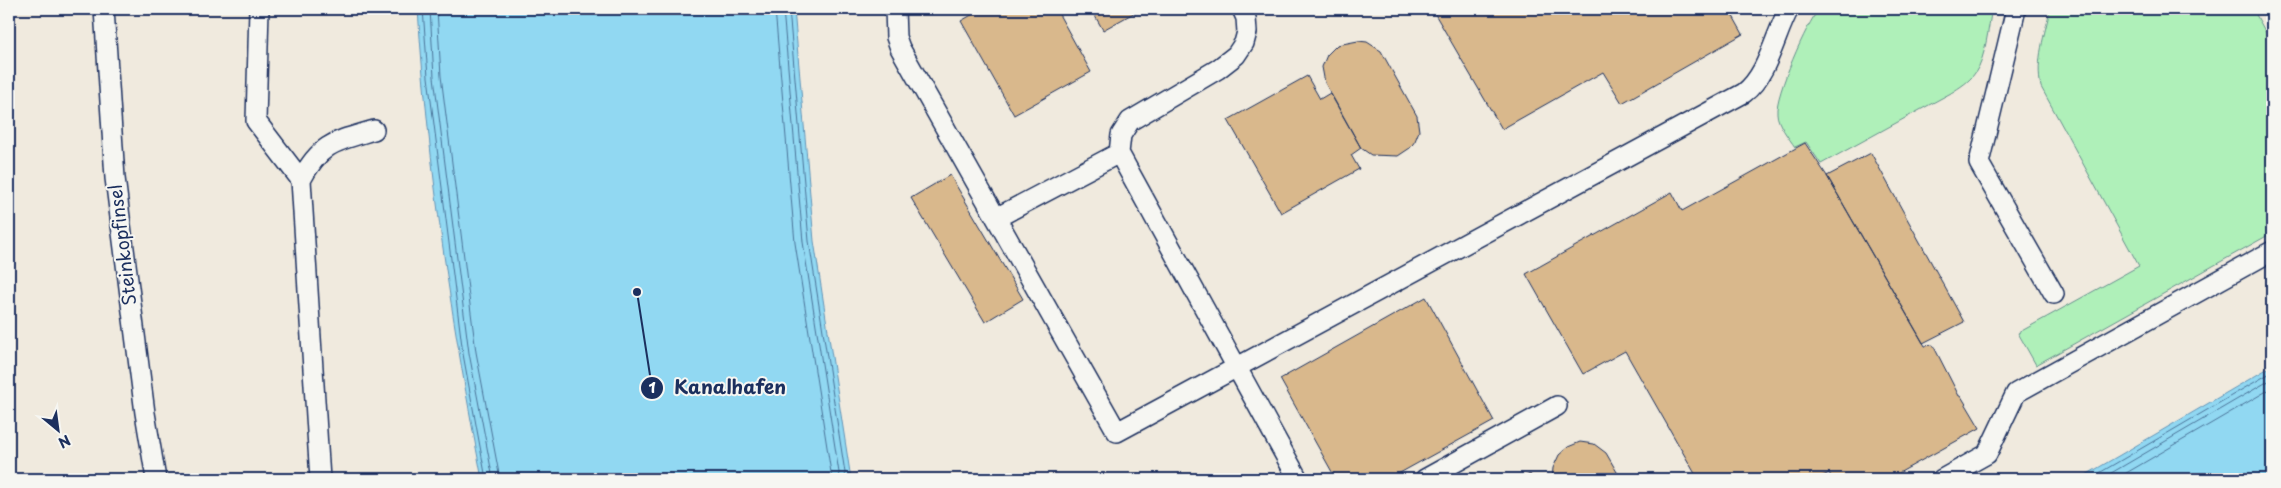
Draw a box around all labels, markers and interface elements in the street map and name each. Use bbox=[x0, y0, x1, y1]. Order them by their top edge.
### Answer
street label: Steinkopfinsel bbox=[101, 183, 142, 307]
callout: Kanalhafen bbox=[639, 371, 796, 405]
text: Kanalhafen bbox=[674, 372, 786, 400]
text: 1 bbox=[648, 375, 656, 398]
north arrow bbox=[32, 406, 82, 456]
text: N bbox=[55, 430, 74, 454]

